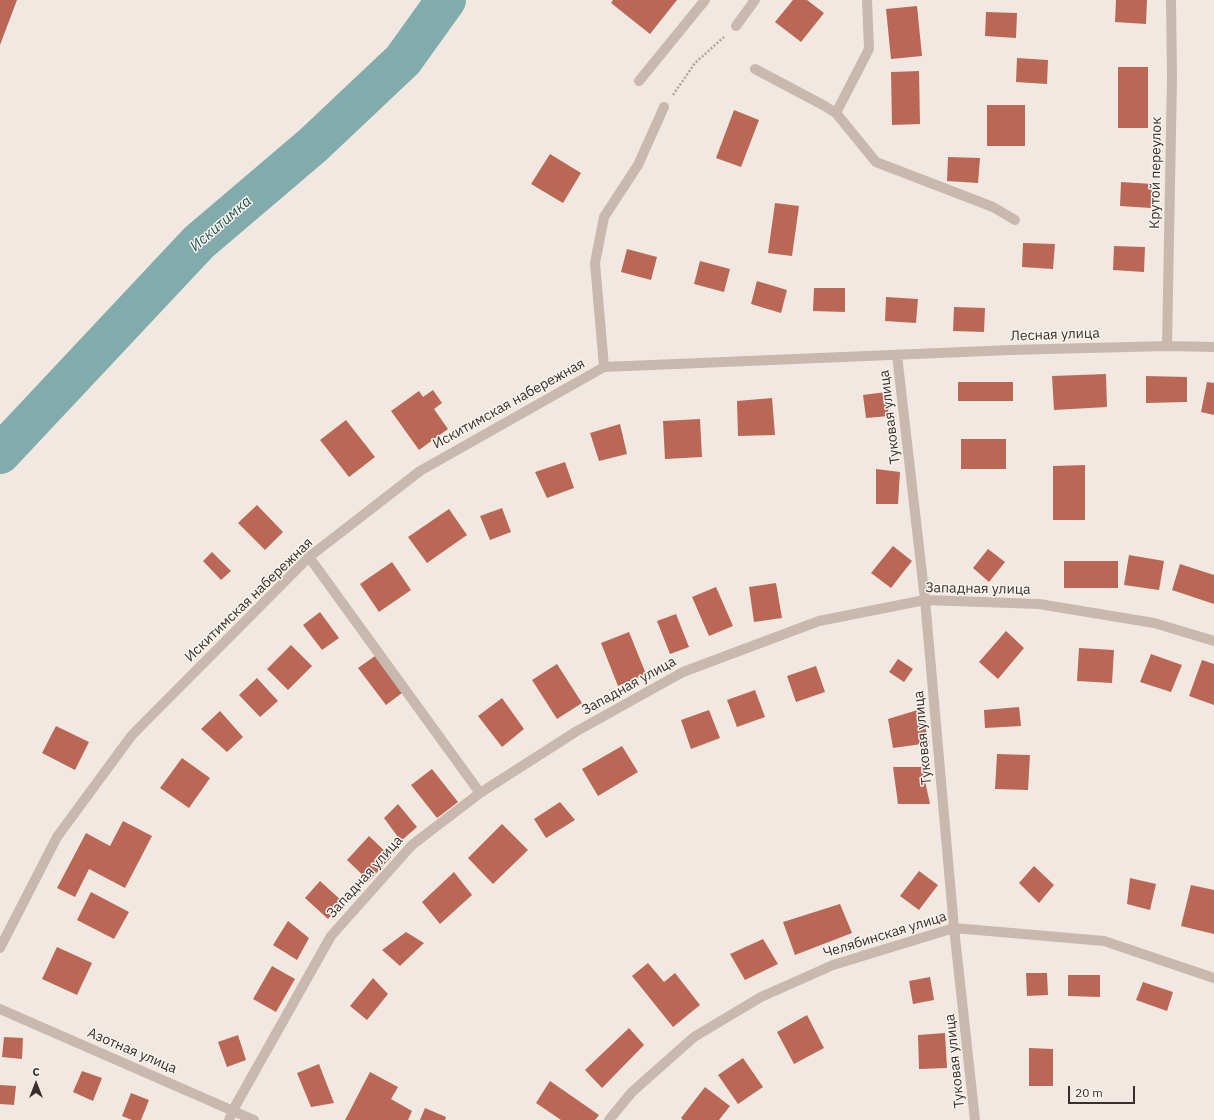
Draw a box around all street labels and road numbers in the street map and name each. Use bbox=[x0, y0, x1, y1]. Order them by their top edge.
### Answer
street label: Крутой переулок bbox=[1147, 117, 1165, 229]
street label: Лесная улица bbox=[1010, 325, 1100, 345]
street label: Искитимская набережная bbox=[430, 355, 588, 453]
street label: Туковая улица bbox=[876, 369, 904, 465]
street label: Искитимская набережная bbox=[182, 534, 316, 666]
street label: Западная улица bbox=[925, 580, 1031, 598]
street label: Западная улица bbox=[579, 653, 679, 719]
street label: Туковая улица bbox=[911, 690, 935, 786]
street label: Западная улица bbox=[324, 832, 406, 922]
street label: Челябинская улица bbox=[821, 908, 949, 962]
street label: Туковая улица bbox=[942, 1013, 968, 1109]
street label: Азотная улица bbox=[85, 1025, 179, 1077]

